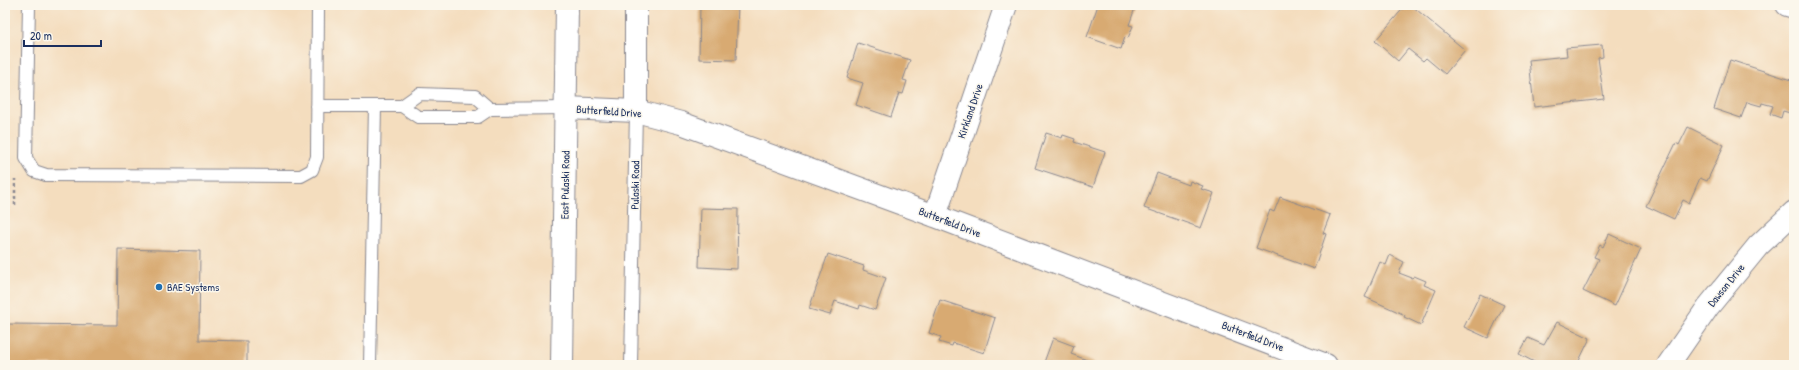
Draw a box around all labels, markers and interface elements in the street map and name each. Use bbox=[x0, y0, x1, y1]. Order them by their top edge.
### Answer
scale bar bbox=[24, 22, 101, 48]
text: 20 m bbox=[30, 27, 52, 44]
street label: Kirkland Drive bbox=[954, 81, 986, 140]
street label: Butterfield Drive bbox=[576, 102, 643, 120]
street label: East Pulaski Road bbox=[557, 150, 573, 219]
street label: Pulaski Road bbox=[628, 160, 642, 210]
street label: Butterfield Drive bbox=[917, 204, 984, 240]
street label: Dawson Drive bbox=[1704, 260, 1748, 309]
place label: BAE Systems bbox=[167, 280, 219, 294]
marker: BAE Systems bbox=[154, 282, 164, 292]
street label: Butterfield Drive bbox=[1220, 318, 1287, 354]

